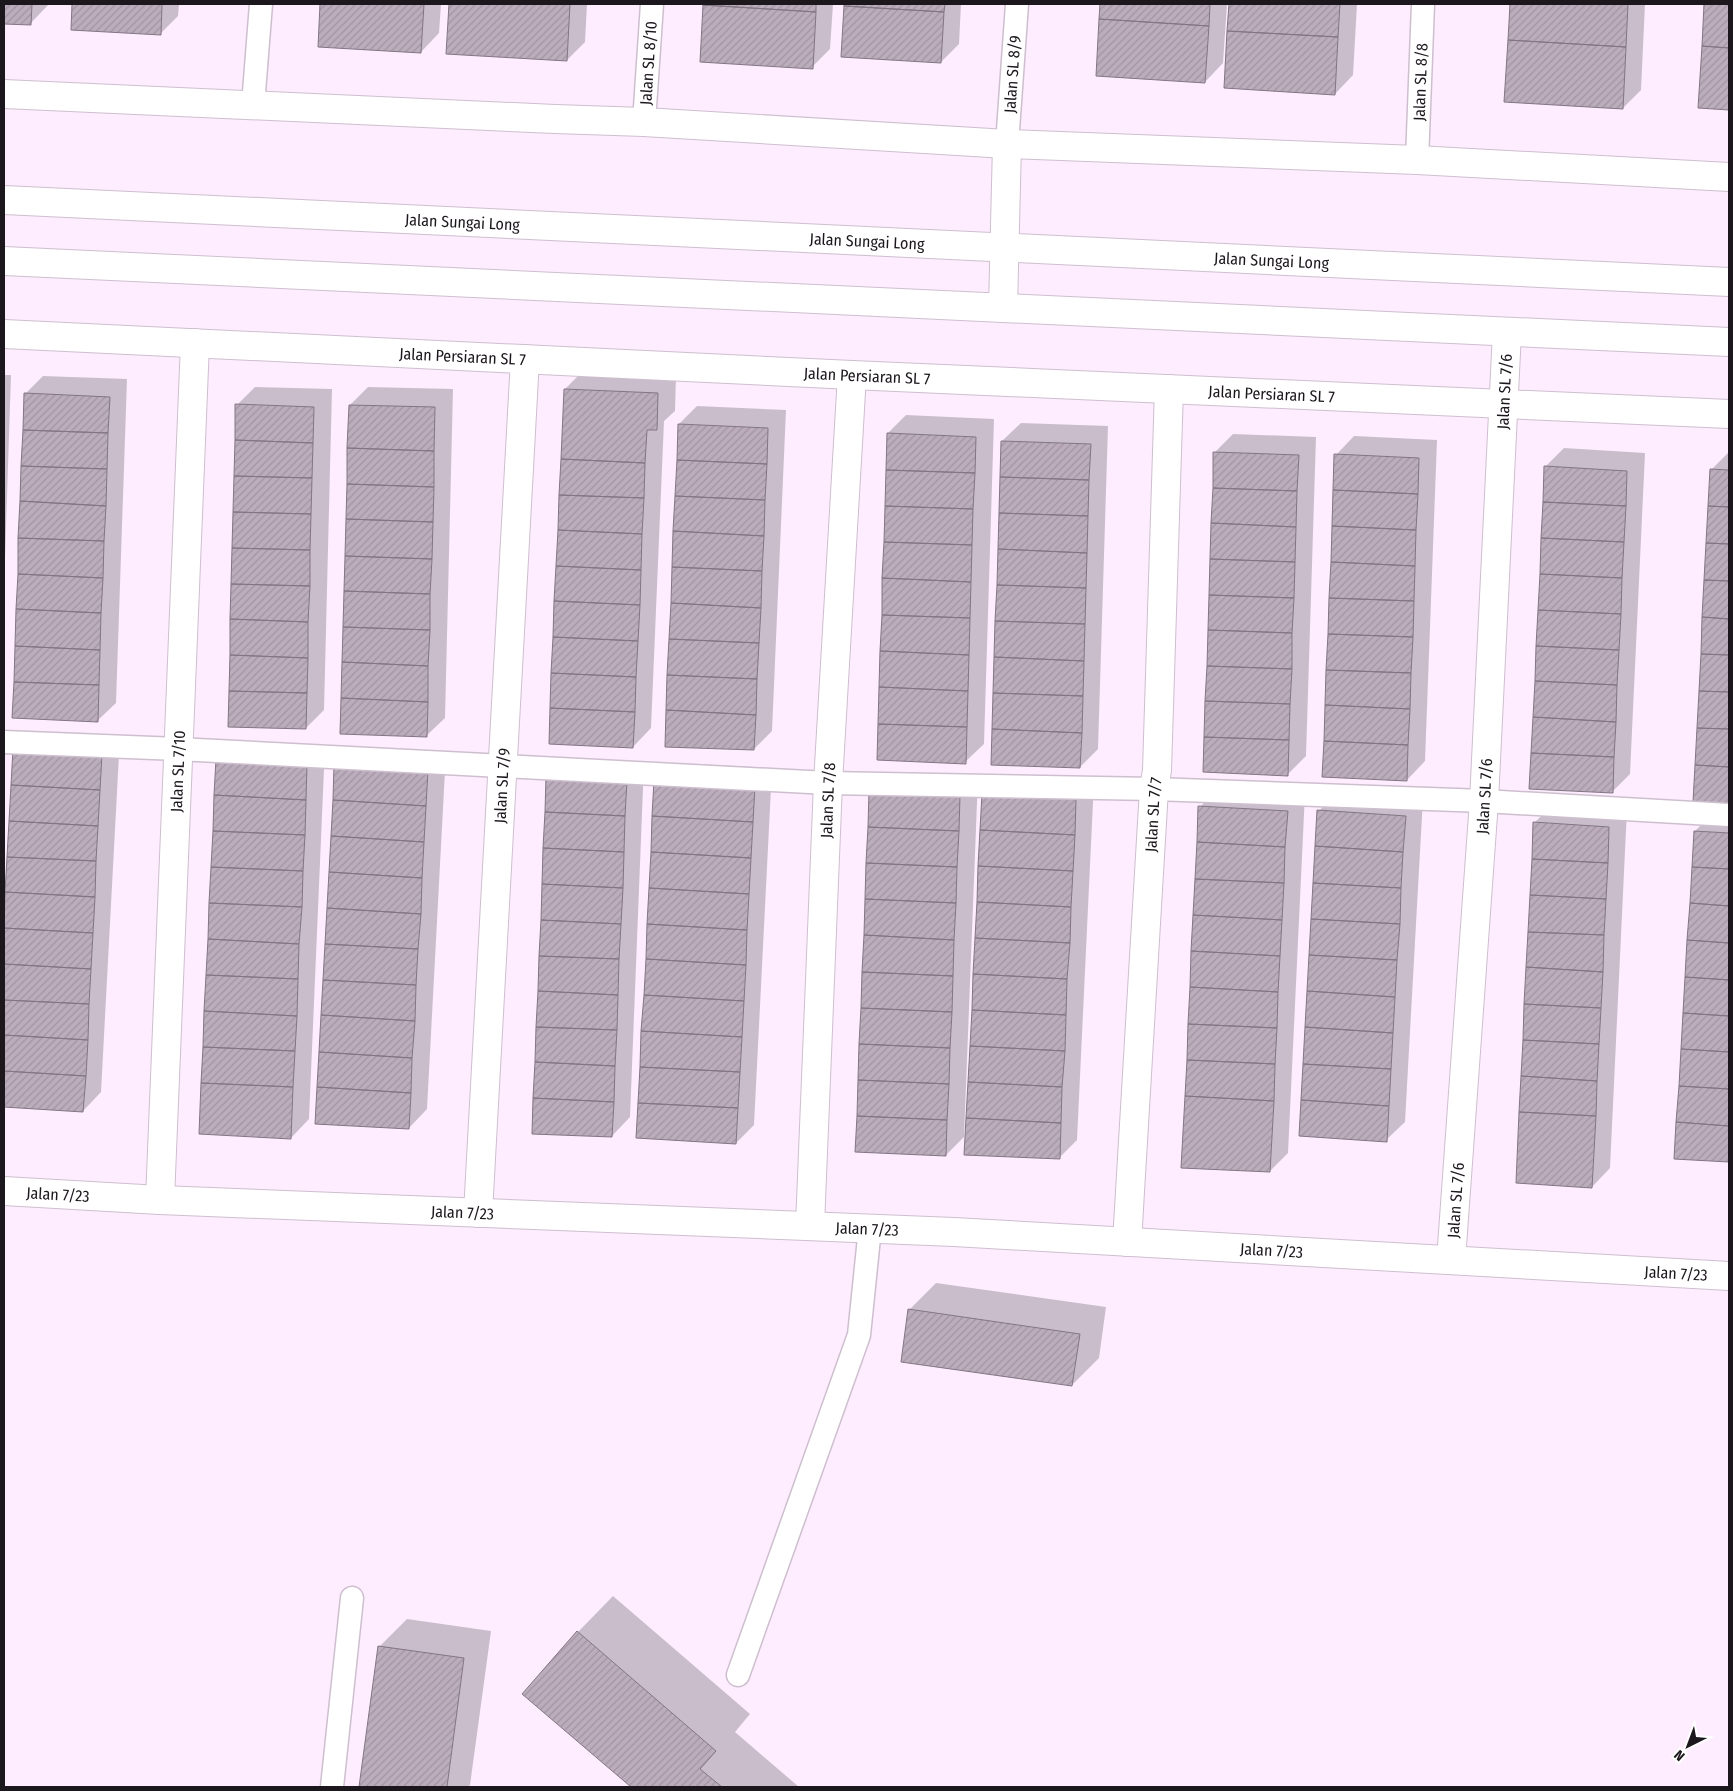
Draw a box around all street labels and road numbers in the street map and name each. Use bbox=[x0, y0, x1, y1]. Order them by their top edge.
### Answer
street label: Jalan SL 8/10 bbox=[636, 21, 661, 106]
street label: Jalan SL 8/9 bbox=[1000, 35, 1025, 114]
street label: Jalan SL 8/8 bbox=[1410, 43, 1431, 122]
street label: Jalan Sungai Long bbox=[405, 210, 521, 235]
street label: Jalan Sungai Long bbox=[809, 229, 925, 254]
street label: Jalan Sungai Long bbox=[1214, 249, 1330, 273]
street label: Jalan Persiaran SL 7 bbox=[399, 344, 527, 369]
street label: Jalan SL 7/6 bbox=[1493, 353, 1516, 430]
street label: Jalan Persiaran SL 7 bbox=[803, 364, 931, 388]
street label: Jalan Persiaran SL 7 bbox=[1208, 382, 1336, 406]
street label: Jalan SL 7/10 bbox=[167, 730, 189, 813]
street label: Jalan SL 7/9 bbox=[490, 747, 514, 824]
street label: Jalan SL 7/6 bbox=[1473, 758, 1496, 835]
street label: Jalan SL 7/8 bbox=[817, 762, 839, 839]
street label: Jalan SL 7/7 bbox=[1141, 776, 1166, 853]
street label: Jalan SL 7/6 bbox=[1444, 1162, 1468, 1239]
street label: Jalan 7/23 bbox=[26, 1183, 90, 1206]
street label: Jalan 7/23 bbox=[431, 1202, 494, 1223]
street label: Jalan 7/23 bbox=[835, 1218, 899, 1240]
street label: Jalan 7/23 bbox=[1239, 1239, 1304, 1262]
street label: Jalan 7/23 bbox=[1644, 1262, 1708, 1285]

